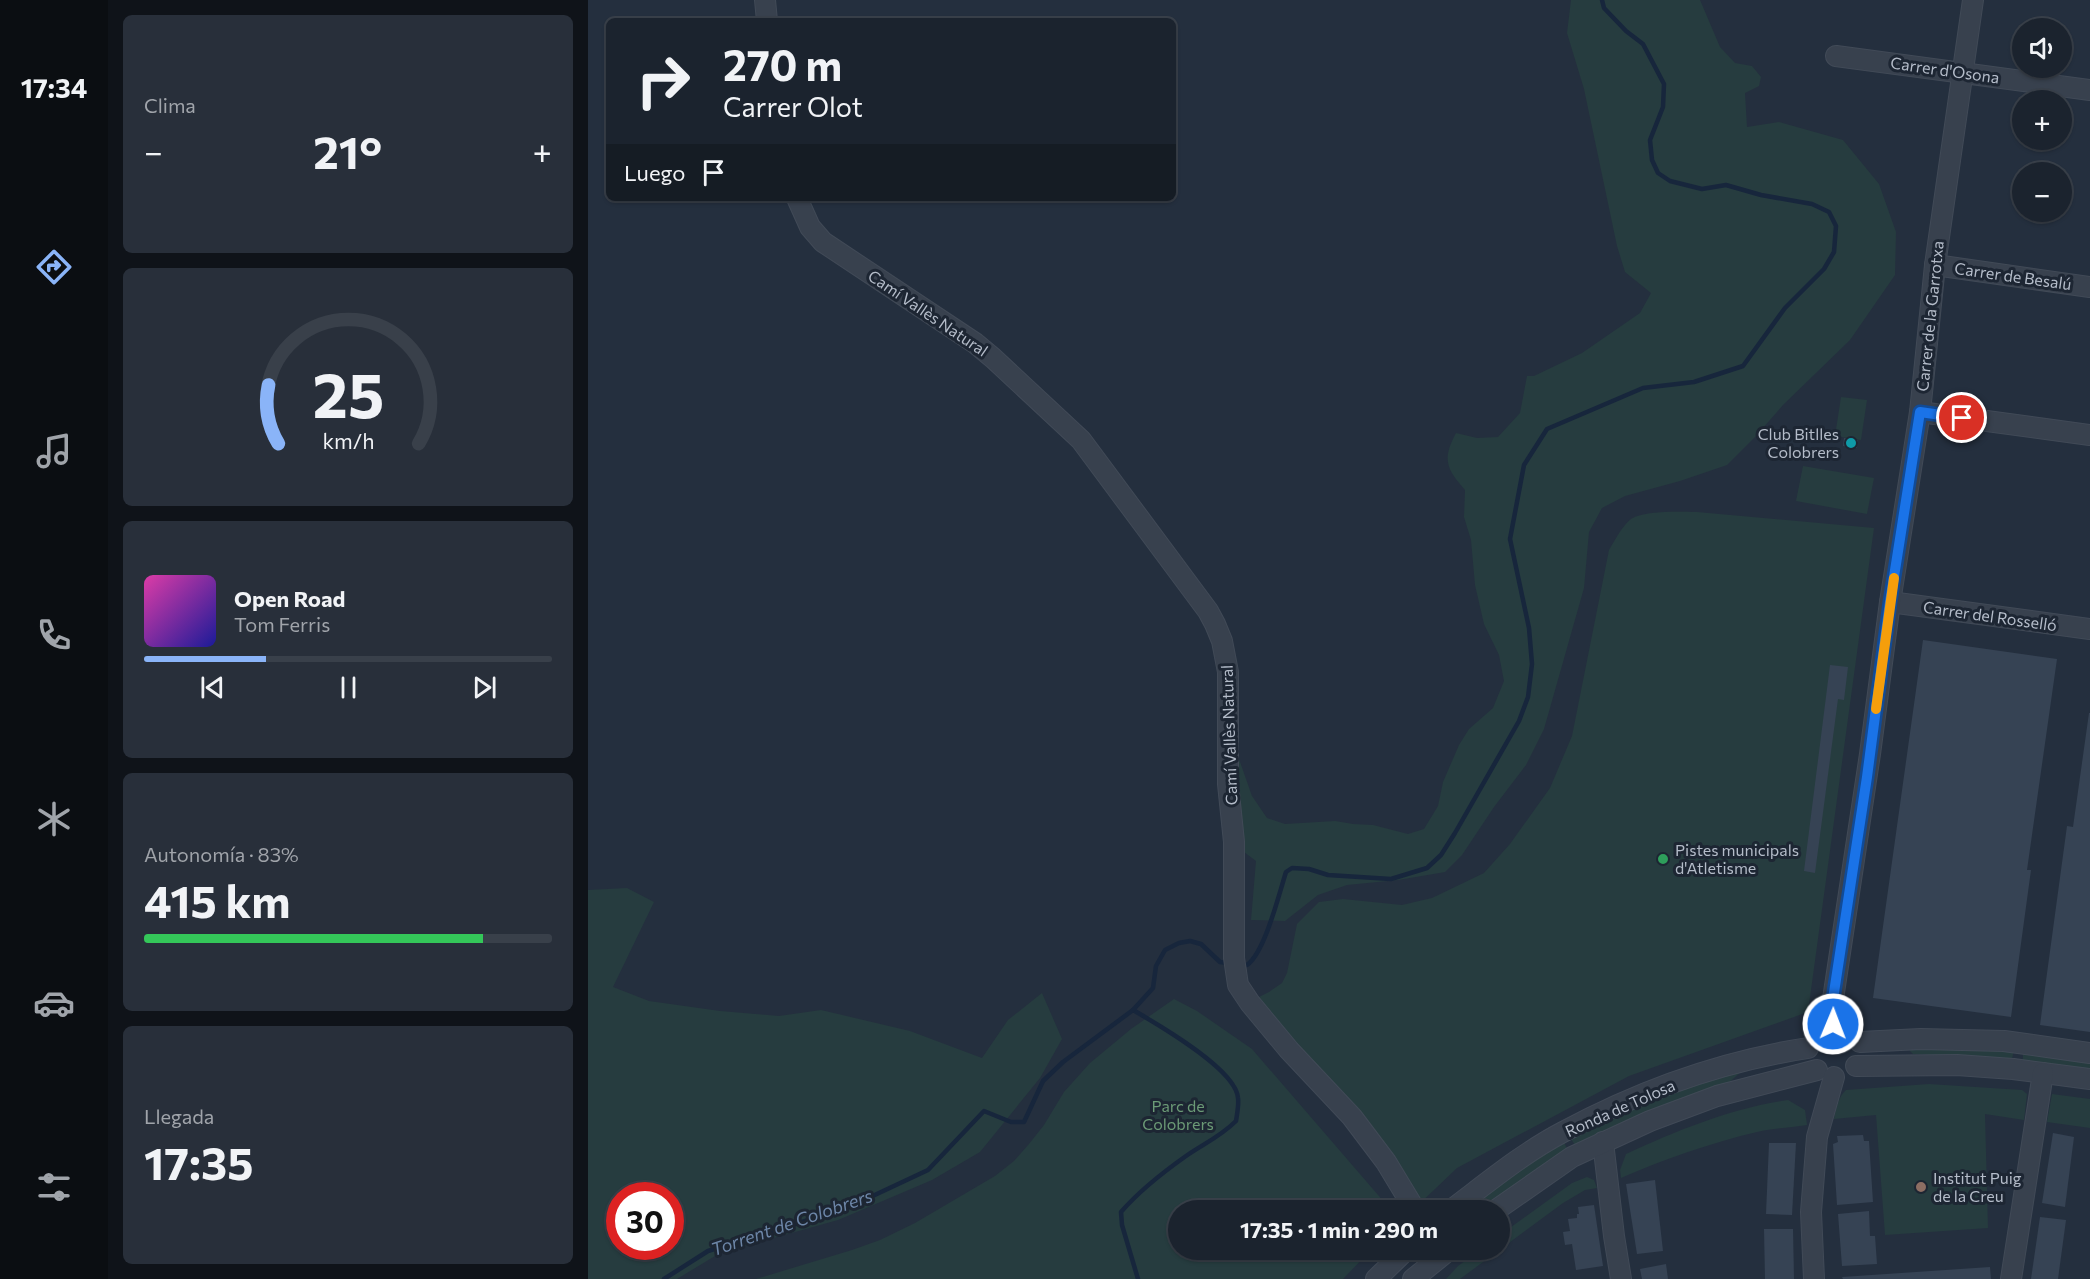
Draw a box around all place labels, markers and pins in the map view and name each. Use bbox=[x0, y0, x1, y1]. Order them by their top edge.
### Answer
pin bbox=[1936, 392, 1987, 443]
place label: Club Bitlles Colobrers bbox=[1758, 424, 1839, 461]
marker: Club Bitlles Colobrers bbox=[1844, 436, 1858, 450]
place label: Pistes municipals d'Atletisme bbox=[1675, 840, 1799, 877]
marker: Pistes municipals d'Atletisme bbox=[1656, 852, 1670, 866]
place label: Institut Puig de la Creu bbox=[1933, 1168, 2022, 1205]
marker: Institut Puig de la Creu bbox=[1914, 1180, 1928, 1194]

